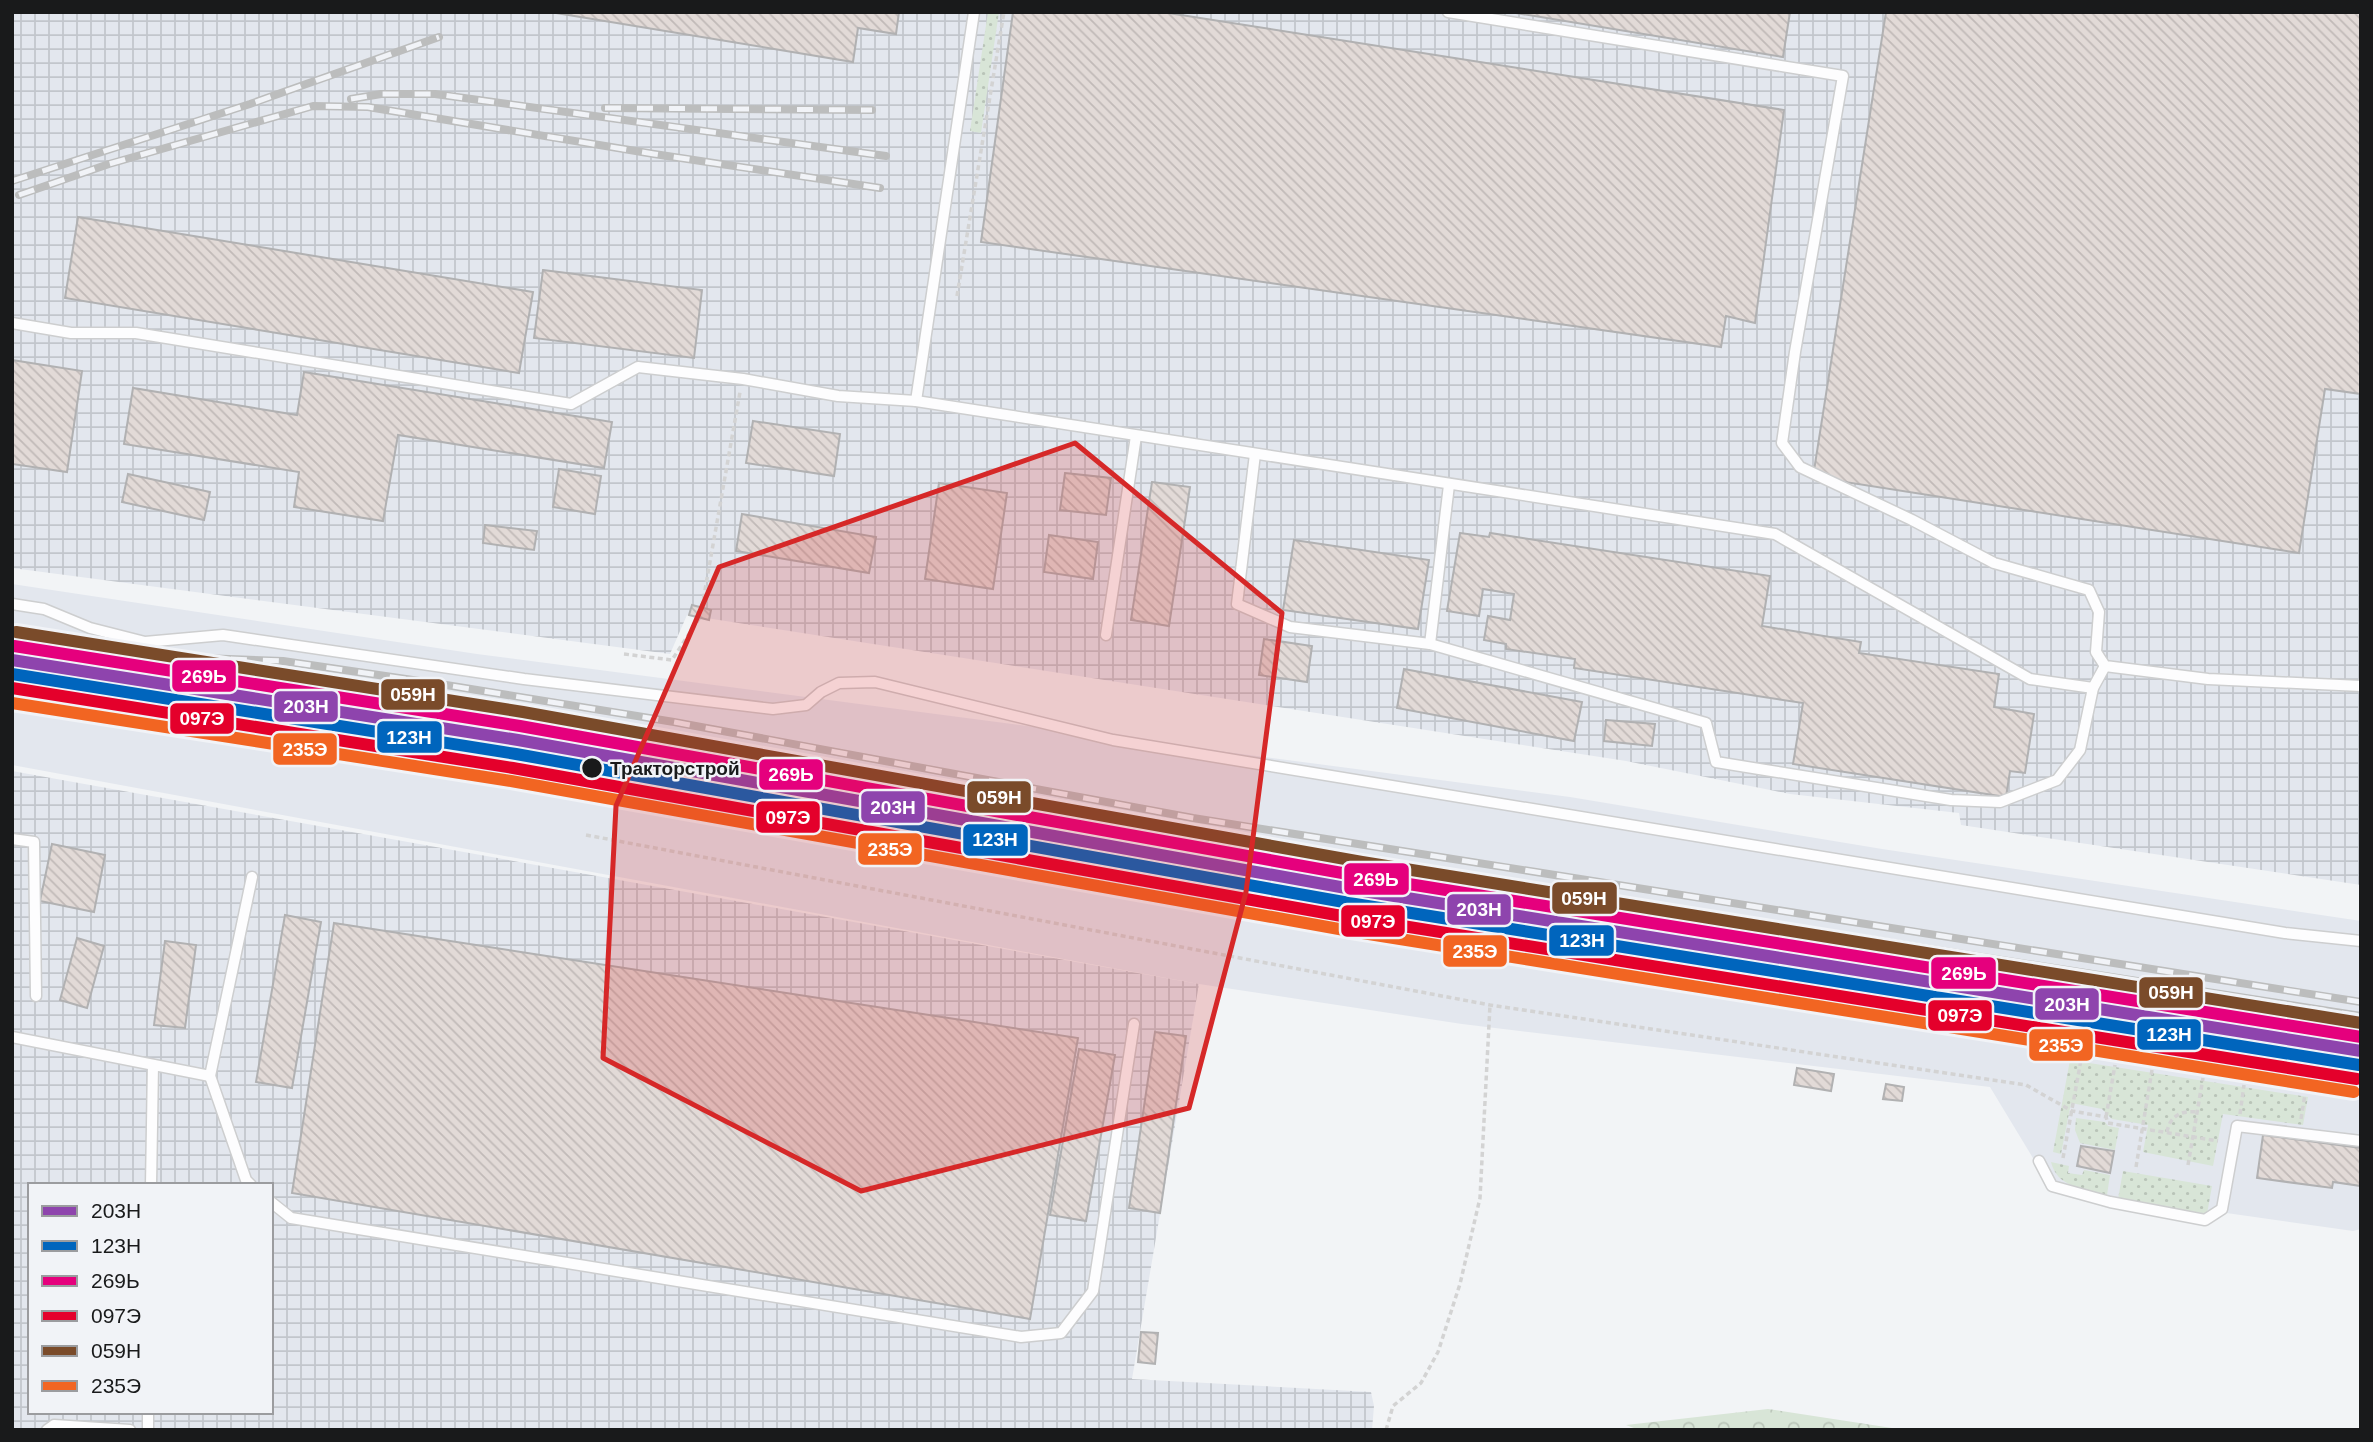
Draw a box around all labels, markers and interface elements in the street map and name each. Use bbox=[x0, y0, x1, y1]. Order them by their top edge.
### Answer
line badge: 269Ь bbox=[171, 659, 237, 693]
text: 269Ь bbox=[181, 666, 227, 687]
line badge: 059Н bbox=[380, 678, 446, 711]
text: 059Н bbox=[390, 684, 436, 705]
line badge: 203Н bbox=[273, 690, 339, 723]
text: 203Н bbox=[283, 696, 329, 717]
line badge: 097Э bbox=[169, 702, 235, 735]
text: 097Э bbox=[179, 708, 225, 729]
line badge: 123Н bbox=[376, 720, 443, 754]
text: 123Н bbox=[386, 727, 432, 748]
line badge: 235Э bbox=[272, 732, 338, 766]
text: 235Э bbox=[282, 739, 328, 760]
marker: Тракторстрой bbox=[580, 756, 604, 780]
place label: Тракторстрой bbox=[610, 758, 740, 779]
line badge: 269Ь bbox=[758, 758, 824, 791]
text: 269Ь bbox=[768, 764, 814, 785]
line badge: 059Н bbox=[966, 780, 1032, 814]
text: 059Н bbox=[976, 787, 1022, 808]
line badge: 203Н bbox=[860, 790, 926, 824]
text: 203Н bbox=[870, 797, 916, 818]
line badge: 097Э bbox=[755, 800, 821, 834]
text: 097Э bbox=[765, 807, 811, 828]
line badge: 123Н bbox=[962, 823, 1029, 857]
text: 123Н bbox=[972, 829, 1018, 850]
line badge: 235Э bbox=[857, 832, 923, 866]
text: 235Э bbox=[867, 839, 913, 860]
line badge: 269Ь bbox=[1343, 862, 1410, 896]
text: 269Ь bbox=[1353, 869, 1399, 890]
line badge: 059Н bbox=[1551, 881, 1618, 915]
text: 059Н bbox=[1561, 888, 1607, 909]
line badge: 203Н bbox=[1446, 893, 1512, 926]
text: 203Н bbox=[1456, 899, 1502, 920]
line badge: 097Э bbox=[1340, 904, 1406, 938]
text: 097Э bbox=[1350, 911, 1396, 932]
line badge: 123Н bbox=[1548, 924, 1615, 957]
text: 123Н bbox=[1559, 930, 1605, 951]
line badge: 235Э bbox=[1442, 934, 1508, 968]
text: 235Э bbox=[1452, 941, 1498, 962]
line badge: 269Ь bbox=[1930, 956, 1997, 990]
text: 269Ь bbox=[1941, 963, 1987, 984]
line badge: 059Н bbox=[2138, 976, 2204, 1009]
text: 059Н bbox=[2148, 982, 2194, 1003]
line badge: 203Н bbox=[2034, 987, 2100, 1021]
text: 203Н bbox=[2044, 994, 2090, 1015]
line badge: 097Э bbox=[1927, 999, 1993, 1032]
text: 097Э bbox=[1937, 1005, 1983, 1026]
line badge: 123Н bbox=[2136, 1018, 2202, 1051]
text: 123Н bbox=[2146, 1024, 2192, 1045]
line badge: 235Э bbox=[2028, 1028, 2094, 1062]
text: 235Э bbox=[2038, 1035, 2084, 1056]
legend bbox=[28, 1183, 273, 1414]
text: 203Н bbox=[91, 1199, 141, 1222]
text: 123Н bbox=[91, 1234, 141, 1257]
text: 269Ь bbox=[91, 1269, 140, 1292]
text: 097Э bbox=[91, 1304, 141, 1327]
text: 059Н bbox=[91, 1339, 141, 1362]
text: 235Э bbox=[91, 1374, 141, 1397]

